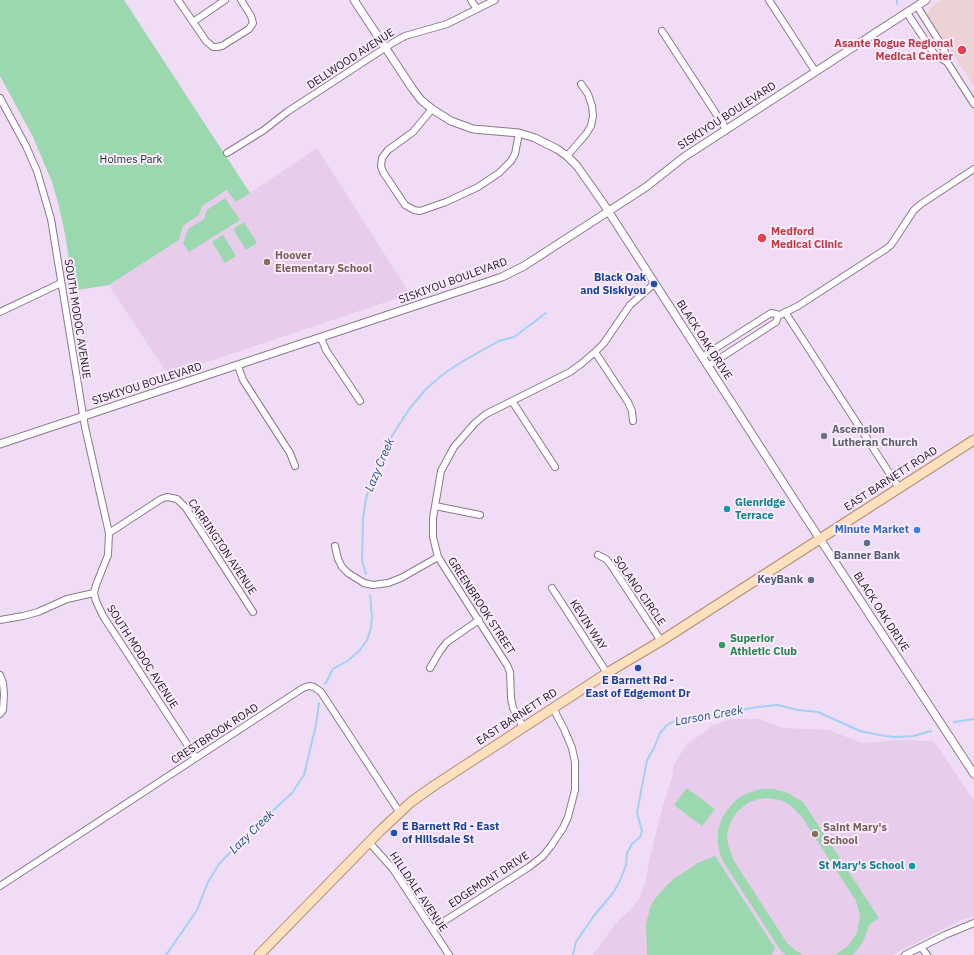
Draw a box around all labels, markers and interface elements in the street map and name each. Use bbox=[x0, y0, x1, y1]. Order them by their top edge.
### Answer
street label: DELLWOOD AVENUE bbox=[305, 26, 397, 92]
place label: Asante Rogue Regional Medical Center bbox=[834, 37, 953, 63]
marker: Asante Rogue Regional Medical Center bbox=[956, 44, 968, 56]
street label: SISKIYOU BOULEVARD bbox=[675, 79, 779, 153]
park label: Holmes Park bbox=[100, 153, 162, 167]
place label: Medford Medical Clinic bbox=[771, 225, 843, 251]
marker: Medford Medical Clinic bbox=[756, 232, 768, 244]
place label: Hoover Elementary School bbox=[275, 249, 372, 275]
street label: SISKIYOU BOULEVARD bbox=[397, 255, 509, 307]
marker: Hoover Elementary School bbox=[262, 257, 272, 267]
street label: SOUTH MODOC AVENUE bbox=[61, 258, 93, 380]
place label: Black Oak and Siskiyou bbox=[580, 271, 646, 297]
marker: Black Oak and Siskiyou bbox=[649, 279, 659, 289]
street label: BLACK OAK DRIVE bbox=[673, 298, 735, 382]
street label: SISKIYOU BOULEVARD bbox=[90, 360, 204, 408]
place label: Ascension Lutheran Church bbox=[832, 423, 918, 449]
marker: Ascension Lutheran Church bbox=[819, 431, 829, 441]
water label: Lazy Creek bbox=[362, 436, 398, 494]
street label: EAST BARNETT ROAD bbox=[842, 444, 940, 514]
street label: CARRINGTON AVENUE bbox=[185, 496, 259, 598]
place label: Glenridge Terrace bbox=[735, 496, 785, 522]
marker: Glenridge Terrace bbox=[722, 504, 732, 514]
place label: Minute Market bbox=[835, 523, 909, 537]
marker: Minute Market bbox=[912, 525, 922, 535]
marker: Banner Bank bbox=[862, 538, 872, 548]
place label: Banner Bank bbox=[834, 549, 900, 563]
street label: SOLANO CIRCLE bbox=[610, 554, 668, 628]
street label: GREENBROOK STREET bbox=[445, 555, 517, 657]
street label: BLACK OAK DRIVE bbox=[850, 570, 912, 654]
place label: KeyBank bbox=[757, 573, 803, 587]
marker: KeyBank bbox=[806, 575, 816, 585]
street label: KEVIN WAY bbox=[567, 597, 609, 653]
street label: SOUTH MODOC AVENUE bbox=[104, 603, 180, 711]
place label: Superior Athletic Club bbox=[730, 632, 797, 658]
marker: Superior Athletic Club bbox=[717, 640, 727, 650]
marker: E Barnett Rd - East of Edgemont Dr bbox=[633, 663, 643, 673]
place label: E Barnett Rd - East of Edgemont Dr bbox=[586, 674, 690, 700]
street label: EAST BARNETT RD bbox=[474, 686, 560, 748]
street label: CRESTBROOK ROAD bbox=[169, 701, 261, 767]
water label: Larson Creek bbox=[674, 703, 744, 729]
water label: Lazy Creek bbox=[227, 807, 277, 857]
place label: E Barnett Rd - East of Hillsdale St bbox=[402, 820, 499, 846]
place label: Saint Mary's School bbox=[823, 821, 887, 847]
marker: E Barnett Rd - East of Hillsdale St bbox=[389, 828, 399, 838]
marker: Saint Mary's School bbox=[810, 829, 820, 839]
street label: EDGEMONT DRIVE bbox=[446, 849, 532, 911]
street label: HILLDALE AVENUE bbox=[386, 850, 450, 934]
place label: St Mary's School bbox=[819, 859, 904, 873]
marker: St Mary's School bbox=[907, 861, 917, 871]

